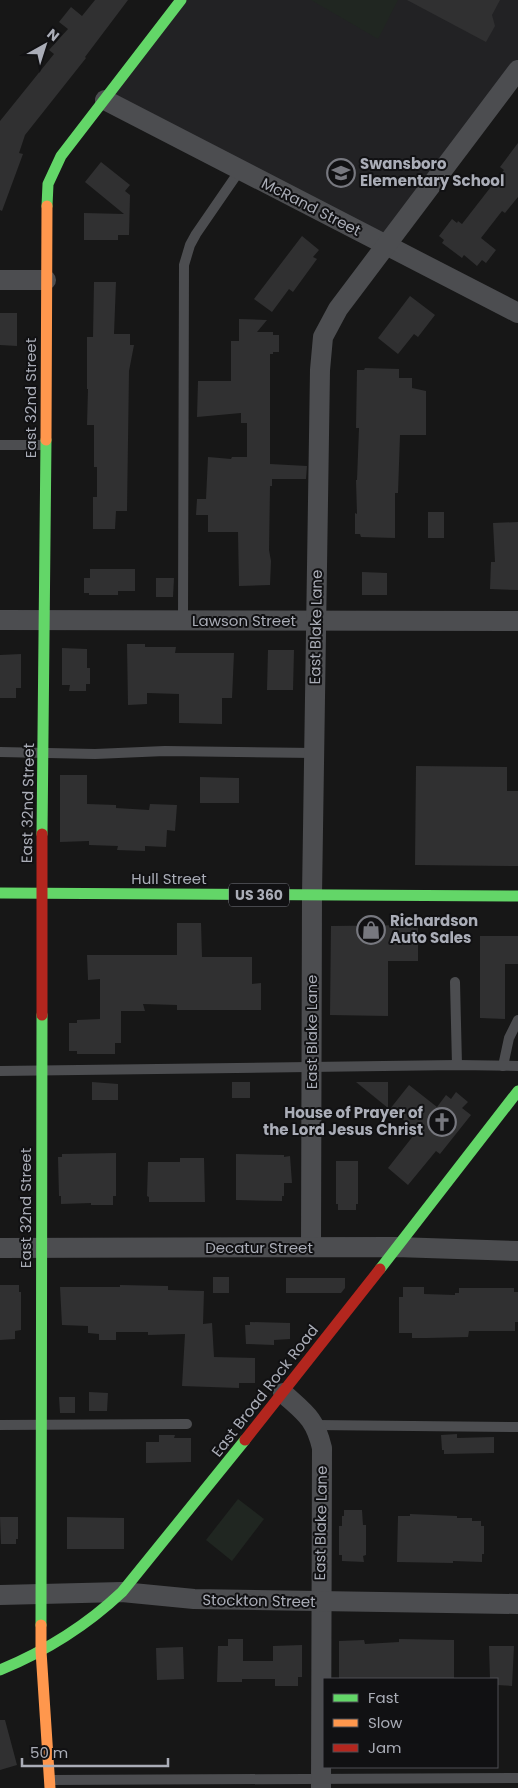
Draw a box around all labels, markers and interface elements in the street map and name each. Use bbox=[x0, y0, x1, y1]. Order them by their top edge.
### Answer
north arrow bbox=[20, 20, 70, 70]
text: N bbox=[43, 24, 64, 46]
place label: Swansboro Elementary School bbox=[360, 153, 504, 191]
school or university icon: Swansboro Elementary School bbox=[326, 158, 356, 188]
street label: McRand Street bbox=[258, 172, 365, 241]
street label: East 32nd Street bbox=[20, 338, 41, 458]
street label: East Blake Lane bbox=[304, 569, 327, 685]
street label: Lawson Street bbox=[192, 610, 296, 631]
street label: East 32nd Street bbox=[16, 743, 39, 863]
street label: Hull Street bbox=[131, 868, 207, 889]
road number: US 360 bbox=[229, 884, 289, 906]
place label: Richardson Auto Sales bbox=[390, 910, 478, 948]
shop icon: Richardson Auto Sales bbox=[356, 915, 386, 945]
street label: East Blake Lane bbox=[301, 975, 322, 1089]
place label: House of Prayer of the Lord Jesus Christ bbox=[263, 1102, 424, 1140]
church icon: House of Prayer of the Lord Jesus Christ bbox=[427, 1107, 457, 1137]
street label: East 32nd Street bbox=[15, 1148, 36, 1268]
street label: Decatur Street bbox=[205, 1237, 313, 1258]
street label: East Broad Rock Road bbox=[206, 1320, 323, 1461]
street label: East Blake Lane bbox=[309, 1465, 332, 1581]
street label: Stockton Street bbox=[202, 1589, 316, 1612]
legend bbox=[323, 1678, 498, 1768]
text: Fast bbox=[368, 1687, 399, 1708]
text: Slow bbox=[368, 1712, 403, 1733]
scale bar bbox=[22, 1736, 169, 1768]
text: Jam bbox=[368, 1737, 402, 1758]
text: 50 m bbox=[30, 1742, 68, 1763]

